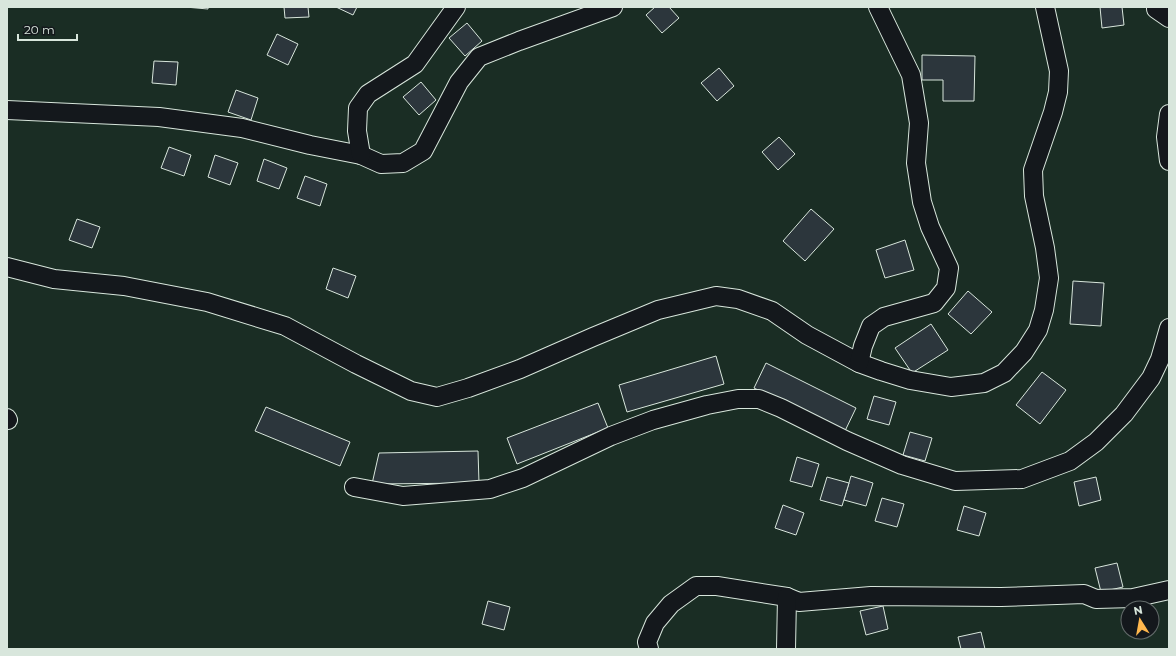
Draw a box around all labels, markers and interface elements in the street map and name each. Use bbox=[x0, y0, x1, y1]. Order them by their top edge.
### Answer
scale bar bbox=[18, 16, 77, 42]
text: 20 m bbox=[24, 22, 55, 37]
north arrow bbox=[1120, 600, 1160, 640]
text: N bbox=[1132, 602, 1144, 618]

